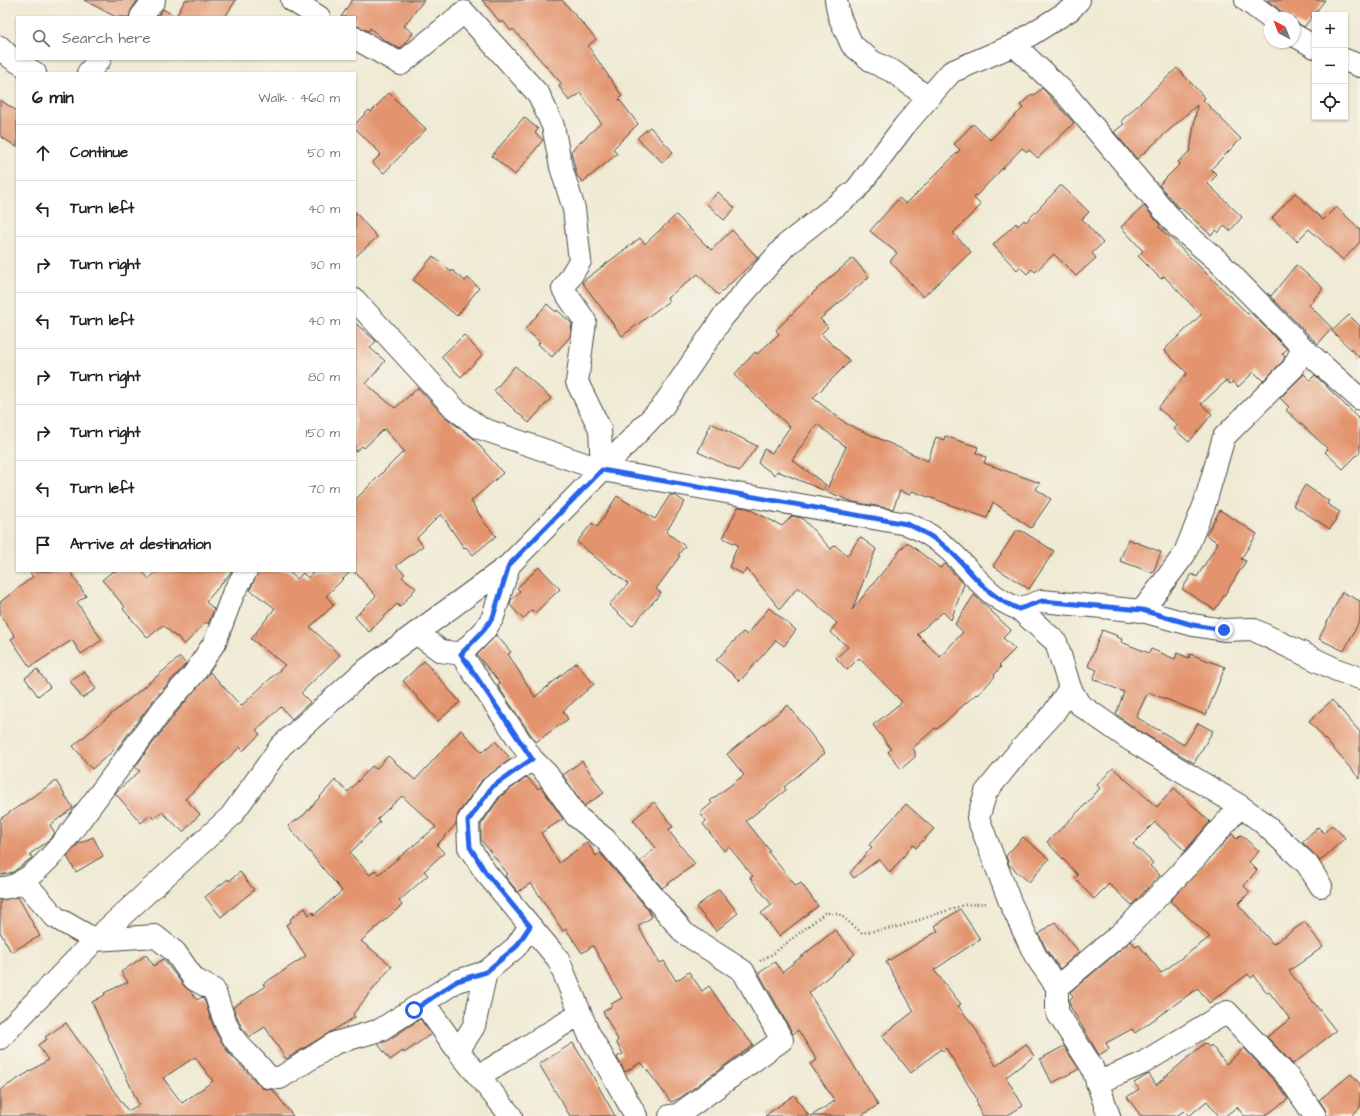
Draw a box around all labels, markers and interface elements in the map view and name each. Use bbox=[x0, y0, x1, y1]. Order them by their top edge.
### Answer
north arrow bbox=[1264, 12, 1300, 48]
map controls bbox=[1312, 12, 1348, 120]
button: + bbox=[1312, 12, 1348, 48]
search box bbox=[16, 16, 356, 60]
icon: search bbox=[30, 27, 52, 49]
text: Search here bbox=[62, 28, 151, 49]
button: − bbox=[1312, 48, 1348, 84]
button: locate bbox=[1312, 84, 1348, 120]
text: 6 min bbox=[32, 86, 74, 110]
text: Walk · 460 m bbox=[258, 89, 340, 107]
icon: ahead bbox=[32, 142, 54, 164]
text: Continue bbox=[70, 142, 128, 163]
text: 50 m bbox=[307, 144, 340, 162]
icon: left bbox=[32, 198, 54, 220]
text: Turn left bbox=[70, 198, 134, 219]
text: 40 m bbox=[308, 200, 340, 218]
icon: right bbox=[32, 254, 54, 276]
text: Turn right bbox=[70, 254, 141, 275]
text: 30 m bbox=[310, 256, 340, 274]
icon: left bbox=[32, 310, 54, 332]
text: Turn left bbox=[70, 310, 134, 331]
text: 40 m bbox=[308, 312, 340, 330]
icon: right bbox=[32, 366, 54, 388]
text: Turn right bbox=[70, 366, 141, 387]
text: 80 m bbox=[308, 368, 340, 386]
icon: right bbox=[32, 422, 54, 444]
text: Turn right bbox=[70, 422, 141, 443]
text: 150 m bbox=[306, 424, 340, 442]
icon: left bbox=[32, 478, 54, 500]
text: Turn left bbox=[70, 478, 134, 499]
text: 70 m bbox=[308, 480, 340, 498]
icon: arrive bbox=[32, 534, 54, 556]
text: Arrive at destination bbox=[70, 534, 211, 555]
route end bbox=[1215, 621, 1233, 639]
route start bbox=[405, 1001, 423, 1019]

